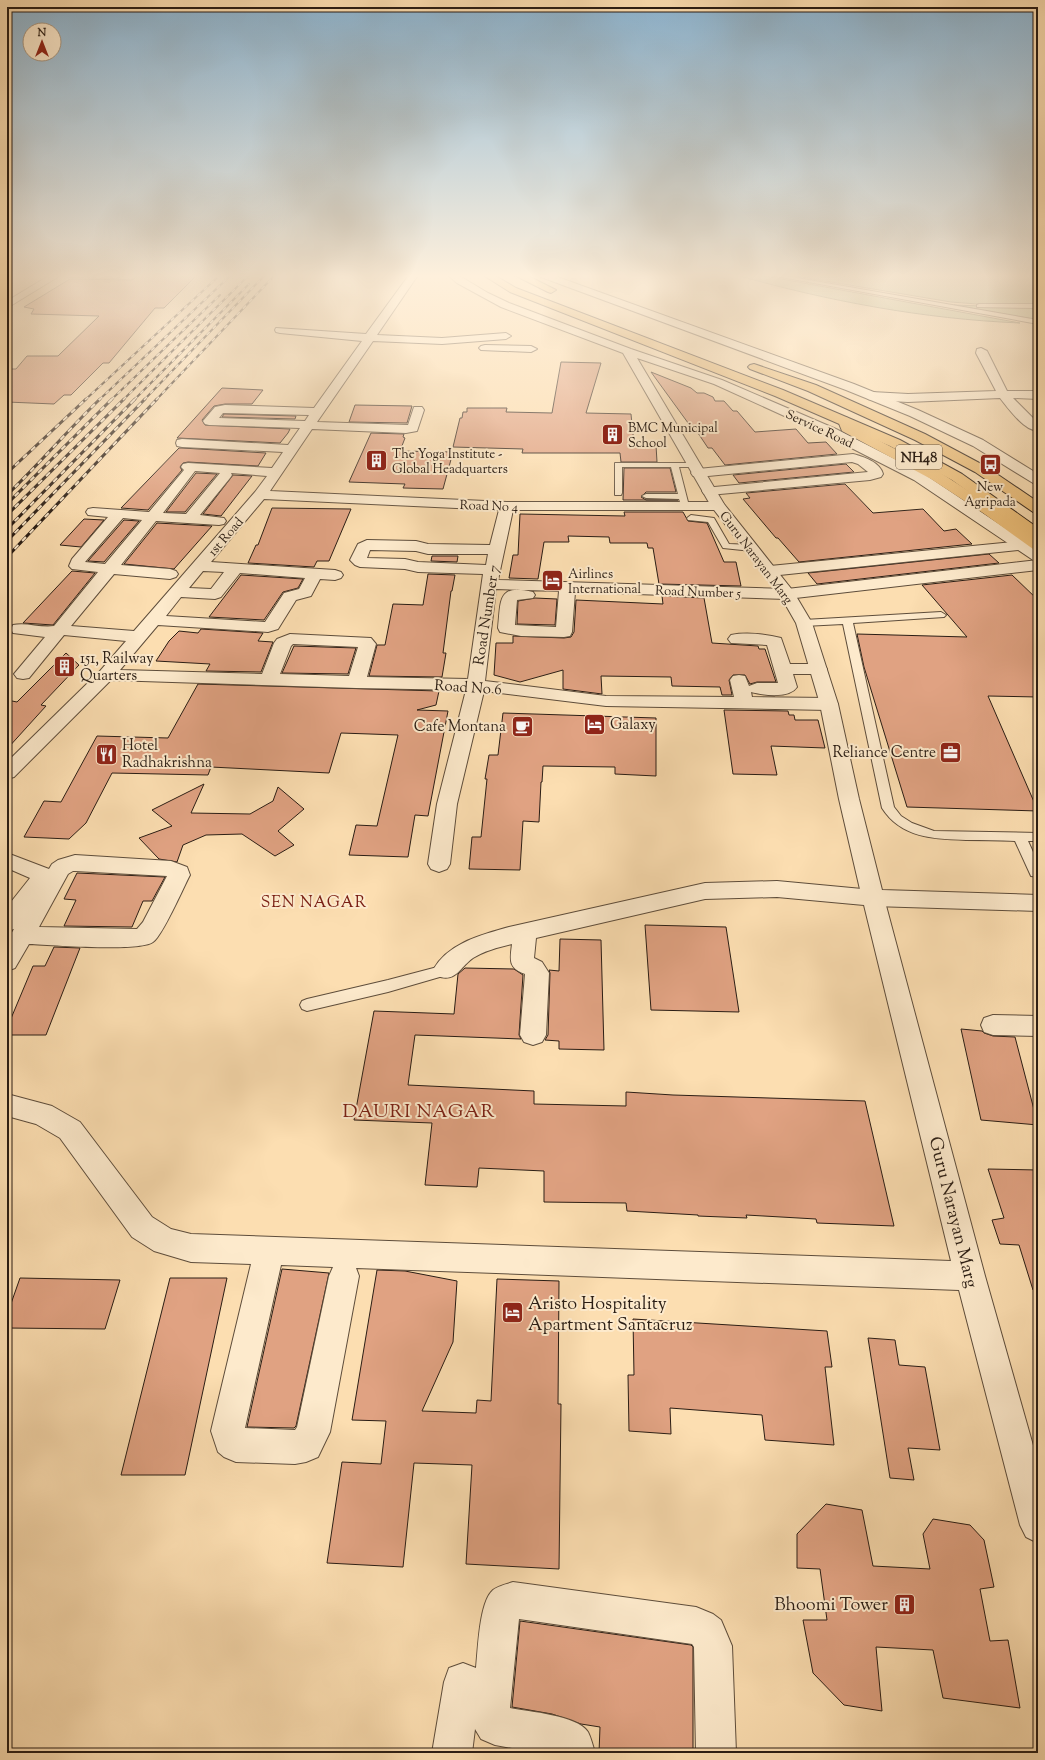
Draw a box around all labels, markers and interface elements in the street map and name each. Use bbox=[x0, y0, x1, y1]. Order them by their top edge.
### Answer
north arrow bbox=[22, 22, 62, 62]
text: N bbox=[37, 25, 47, 41]
street label: Service Road bbox=[782, 406, 857, 454]
place label: BMC Municipal School bbox=[628, 420, 718, 453]
building icon: BMC Municipal School bbox=[600, 421, 626, 447]
road number: NH48 bbox=[896, 445, 942, 469]
place label: The Yoga Institute - Global Headquarters bbox=[392, 446, 508, 479]
building icon: The Yoga Institute - Global Headquarters bbox=[364, 447, 390, 473]
bus stop icon: New Agripada bbox=[977, 451, 1003, 477]
place label: New Agripada bbox=[964, 479, 1016, 512]
street label: Road No 4 bbox=[459, 497, 519, 517]
street label: Guru Narayan Marg bbox=[715, 508, 796, 608]
street label: 1st Road bbox=[205, 514, 249, 561]
street label: Road Number 7 bbox=[469, 563, 506, 667]
place label: Airlines International bbox=[568, 566, 642, 599]
hotel icon: Airlines International bbox=[540, 567, 566, 593]
street label: Road Number 5 bbox=[655, 583, 742, 604]
place label: 151, Railway Quarters bbox=[80, 649, 154, 687]
building icon: 151, Railway Quarters bbox=[52, 654, 78, 680]
street label: Road No 6 bbox=[433, 676, 502, 701]
hotel icon: Galaxy bbox=[582, 711, 608, 737]
cafe icon: Cafe Montana bbox=[509, 713, 535, 739]
place label: Galaxy bbox=[610, 715, 656, 736]
place label: Cafe Montana bbox=[414, 717, 506, 738]
place label: Hotel Radhakrishna bbox=[122, 736, 212, 774]
office icon: Reliance Centre bbox=[938, 739, 964, 765]
restaurant icon: Hotel Radhakrishna bbox=[93, 741, 119, 767]
place label: Reliance Centre bbox=[833, 743, 936, 764]
district label: SEN NAGAR bbox=[261, 892, 367, 915]
district label: DAURI NAGAR bbox=[343, 1099, 495, 1126]
street label: Guru Narayan Marg bbox=[921, 1134, 983, 1291]
place label: Aristo Hospitality Apartment Santacruz bbox=[528, 1292, 693, 1339]
hotel icon: Aristo Hospitality Apartment Santacruz bbox=[499, 1300, 525, 1326]
building icon: Bhoomi Tower bbox=[891, 1591, 917, 1617]
place label: Bhoomi Tower bbox=[774, 1593, 888, 1619]

